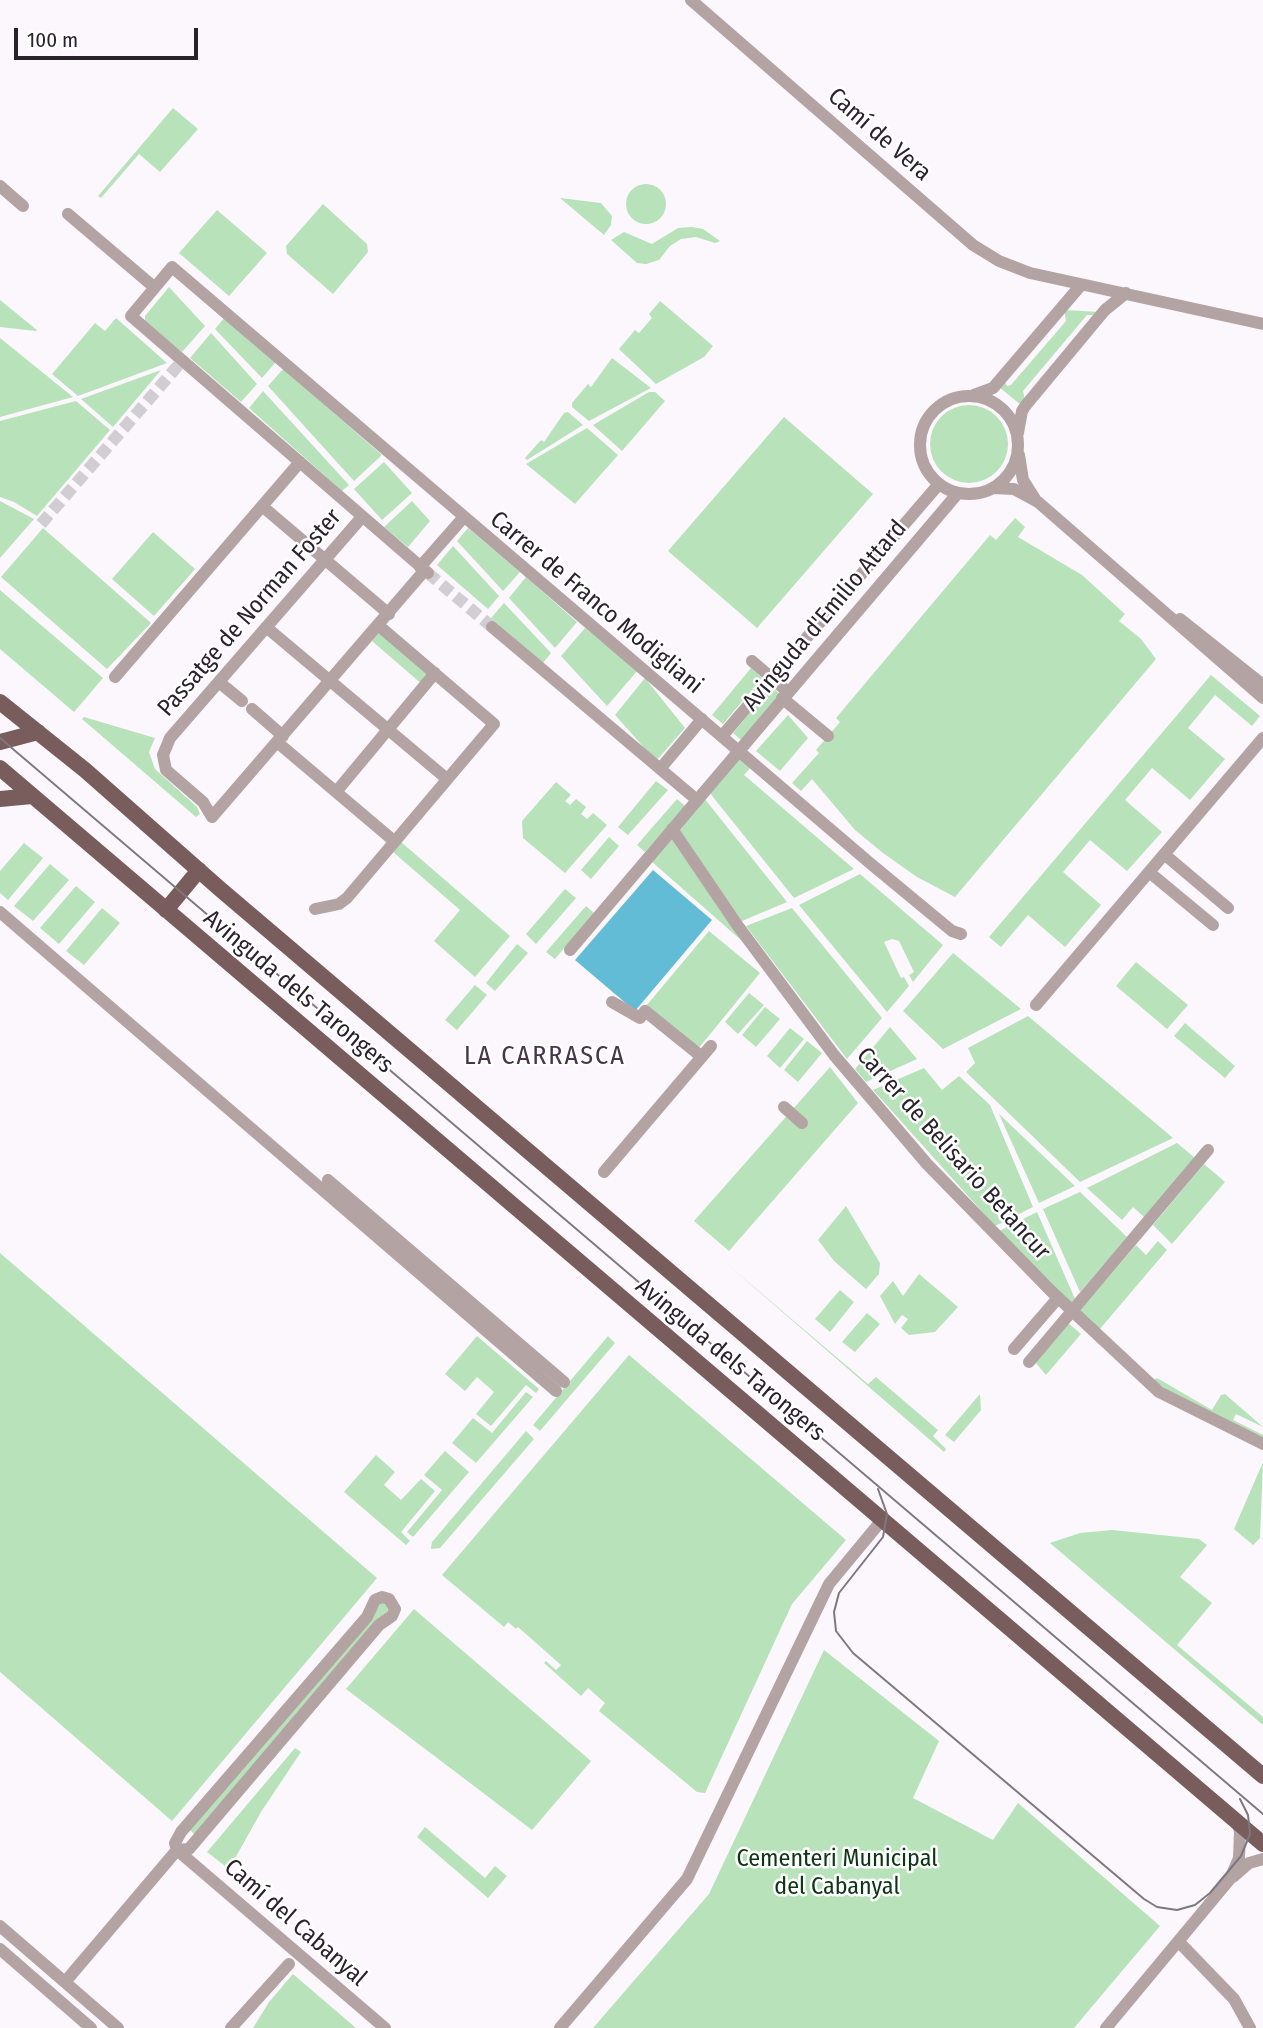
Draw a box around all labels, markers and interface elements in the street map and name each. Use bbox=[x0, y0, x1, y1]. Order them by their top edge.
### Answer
scale bar bbox=[18, 14, 201, 58]
text: 100 m bbox=[27, 27, 78, 53]
street label: Camí de Vera bbox=[822, 82, 936, 188]
street label: Passatge de Norman Foster bbox=[152, 503, 348, 723]
street label: Carrer de Franco Modigliani bbox=[484, 506, 708, 700]
street label: Avinguda d'Emilio Attard bbox=[737, 515, 913, 717]
street label: Avinguda dels Tarongers bbox=[197, 904, 399, 1080]
district label: LA CARRASCA bbox=[465, 1041, 625, 1073]
street label: Carrer de Belisario Betancur bbox=[850, 1042, 1056, 1266]
street label: Avinguda dels Tarongers bbox=[629, 1272, 831, 1448]
park label: Cementeri Municipal del Cabanyal bbox=[737, 1845, 937, 1901]
street label: Camí del Cabanyal bbox=[218, 1853, 372, 1993]

